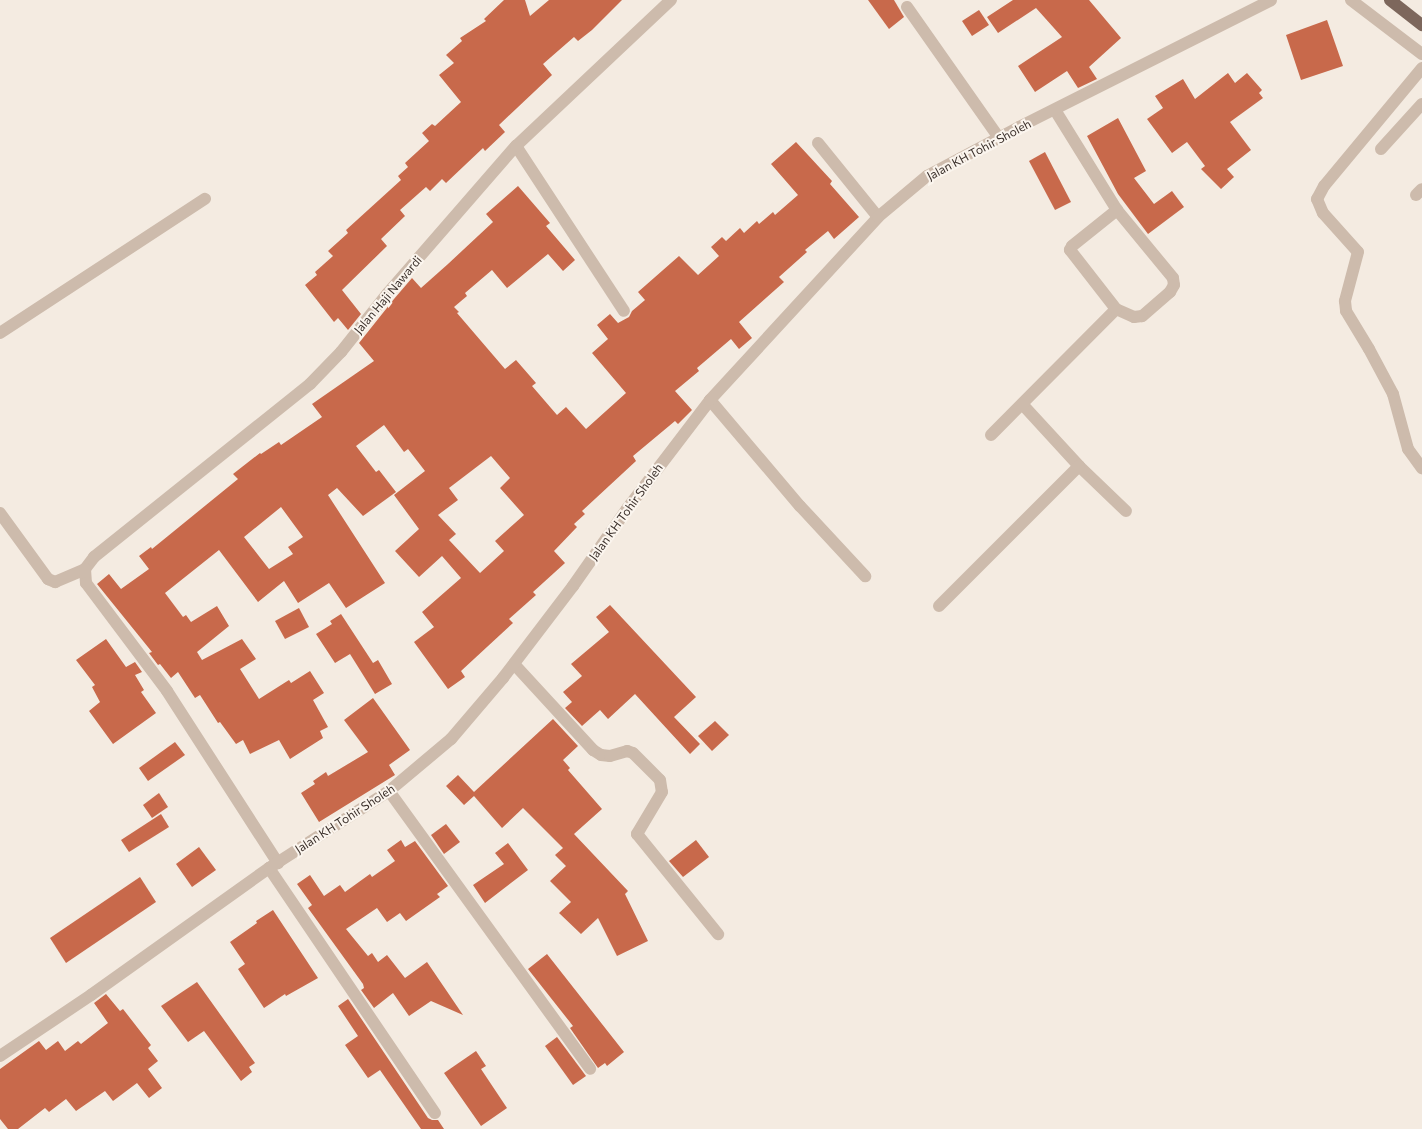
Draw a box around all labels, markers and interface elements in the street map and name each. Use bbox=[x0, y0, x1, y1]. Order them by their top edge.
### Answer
street label: Jalan KH Tohir Sholeh bbox=[924, 116, 1034, 184]
street label: Jalan Haji Nawardi bbox=[351, 253, 425, 337]
street label: Jalan KH Tohir Sholeh bbox=[586, 461, 666, 563]
street label: Jalan KH Tohir Sholeh bbox=[292, 781, 398, 857]

